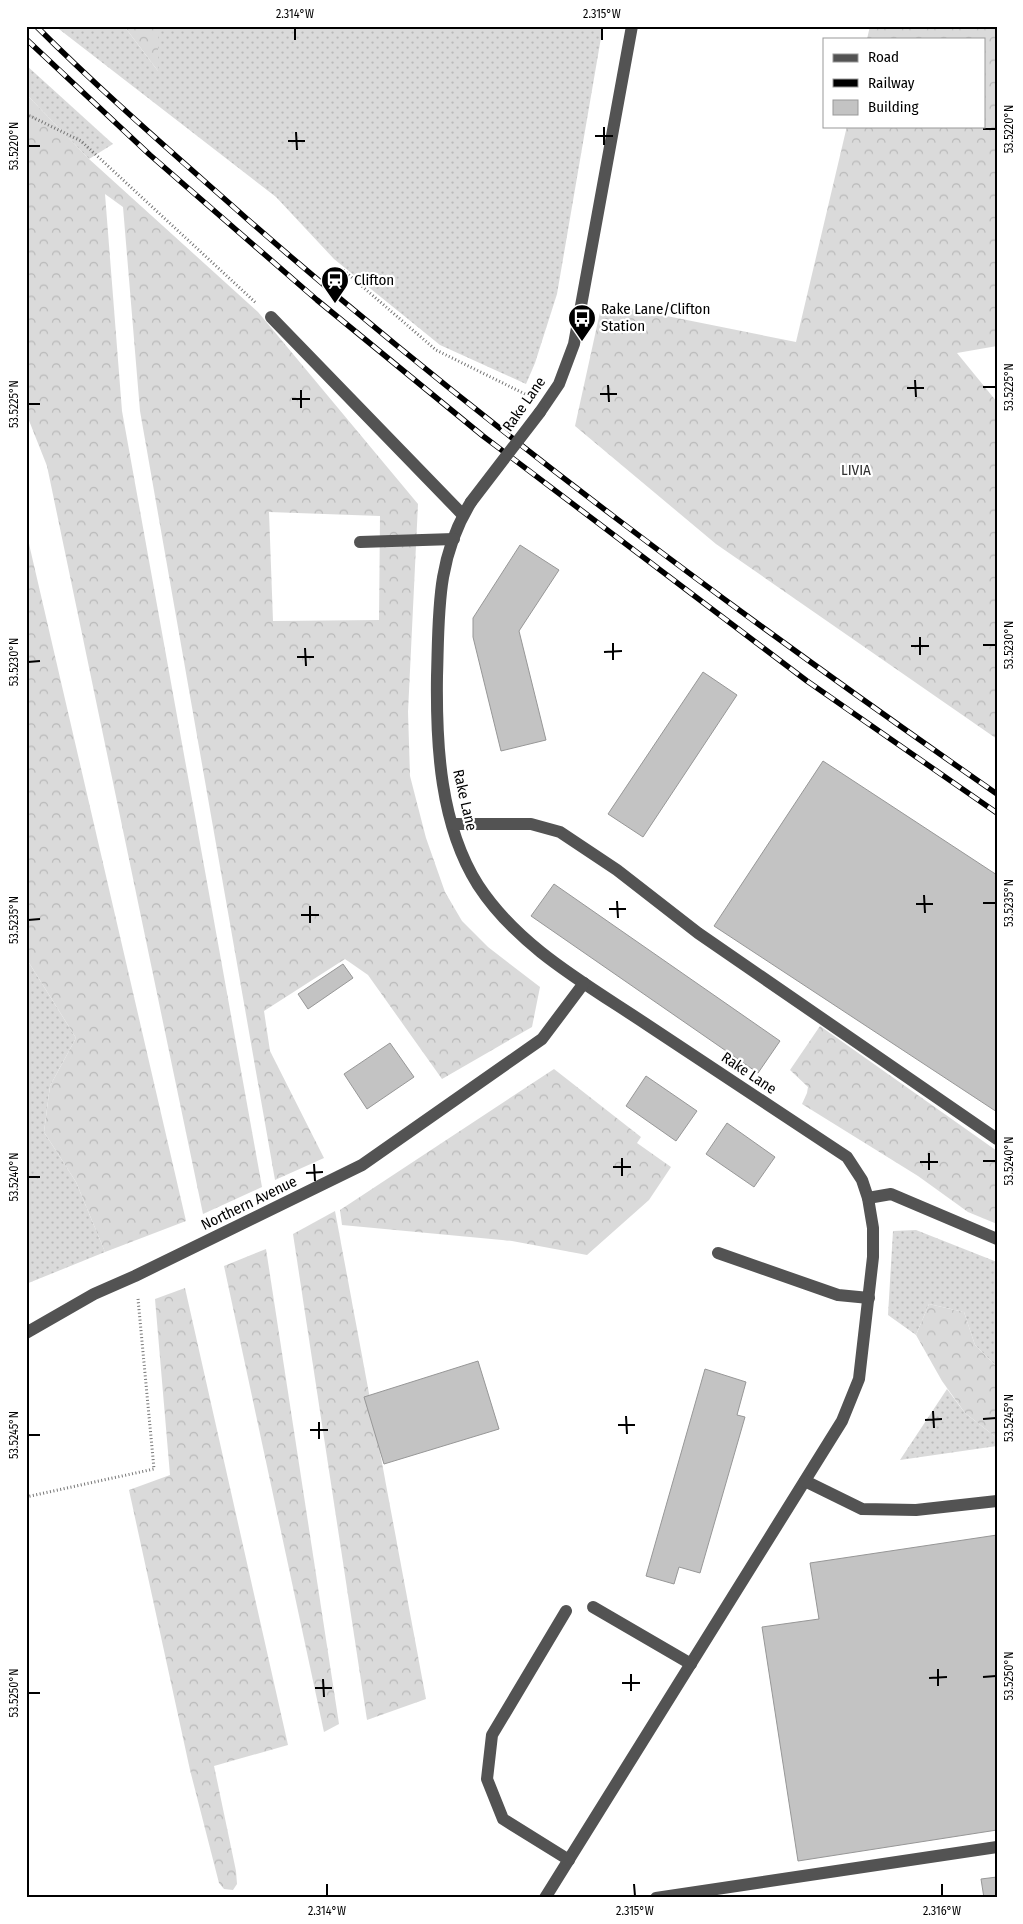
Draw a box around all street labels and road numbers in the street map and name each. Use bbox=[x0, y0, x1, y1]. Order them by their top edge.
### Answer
street label: Rake Lane bbox=[499, 373, 549, 435]
street label: Rake Lane bbox=[449, 768, 481, 832]
street label: Rake Lane bbox=[718, 1048, 780, 1098]
street label: Northern Avenue bbox=[198, 1172, 300, 1234]

